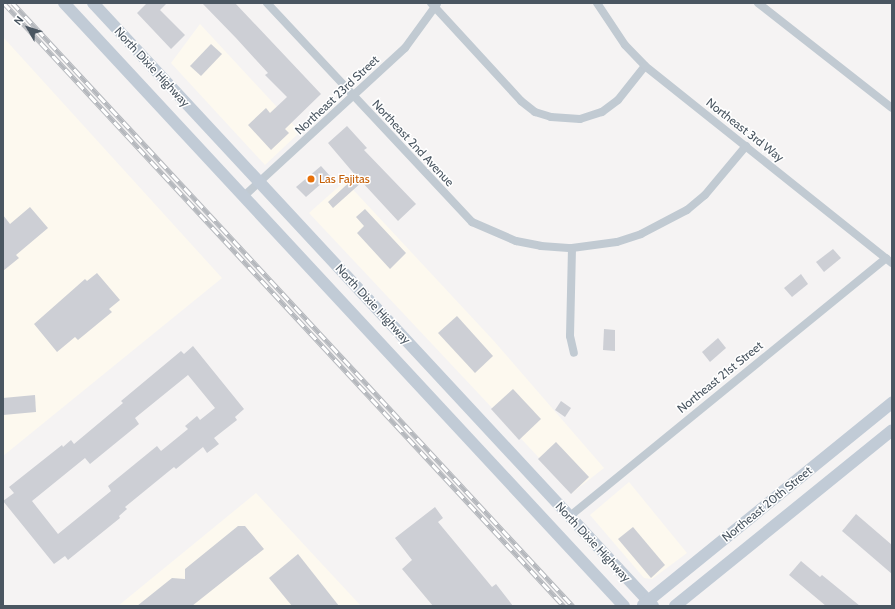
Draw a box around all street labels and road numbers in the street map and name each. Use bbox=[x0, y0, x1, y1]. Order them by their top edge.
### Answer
street label: North Dixie Highway bbox=[111, 24, 193, 110]
street label: Northeast 23rd Street bbox=[292, 52, 382, 138]
street label: Northeast 3rd Way bbox=[703, 95, 787, 165]
street label: Northeast 2nd Avenue bbox=[369, 97, 457, 189]
street label: North Dixie Highway bbox=[332, 261, 414, 347]
street label: Northeast 21st Street bbox=[674, 338, 766, 416]
street label: Northeast 20th Street bbox=[719, 463, 815, 545]
street label: North Dixie Highway bbox=[552, 499, 634, 585]

